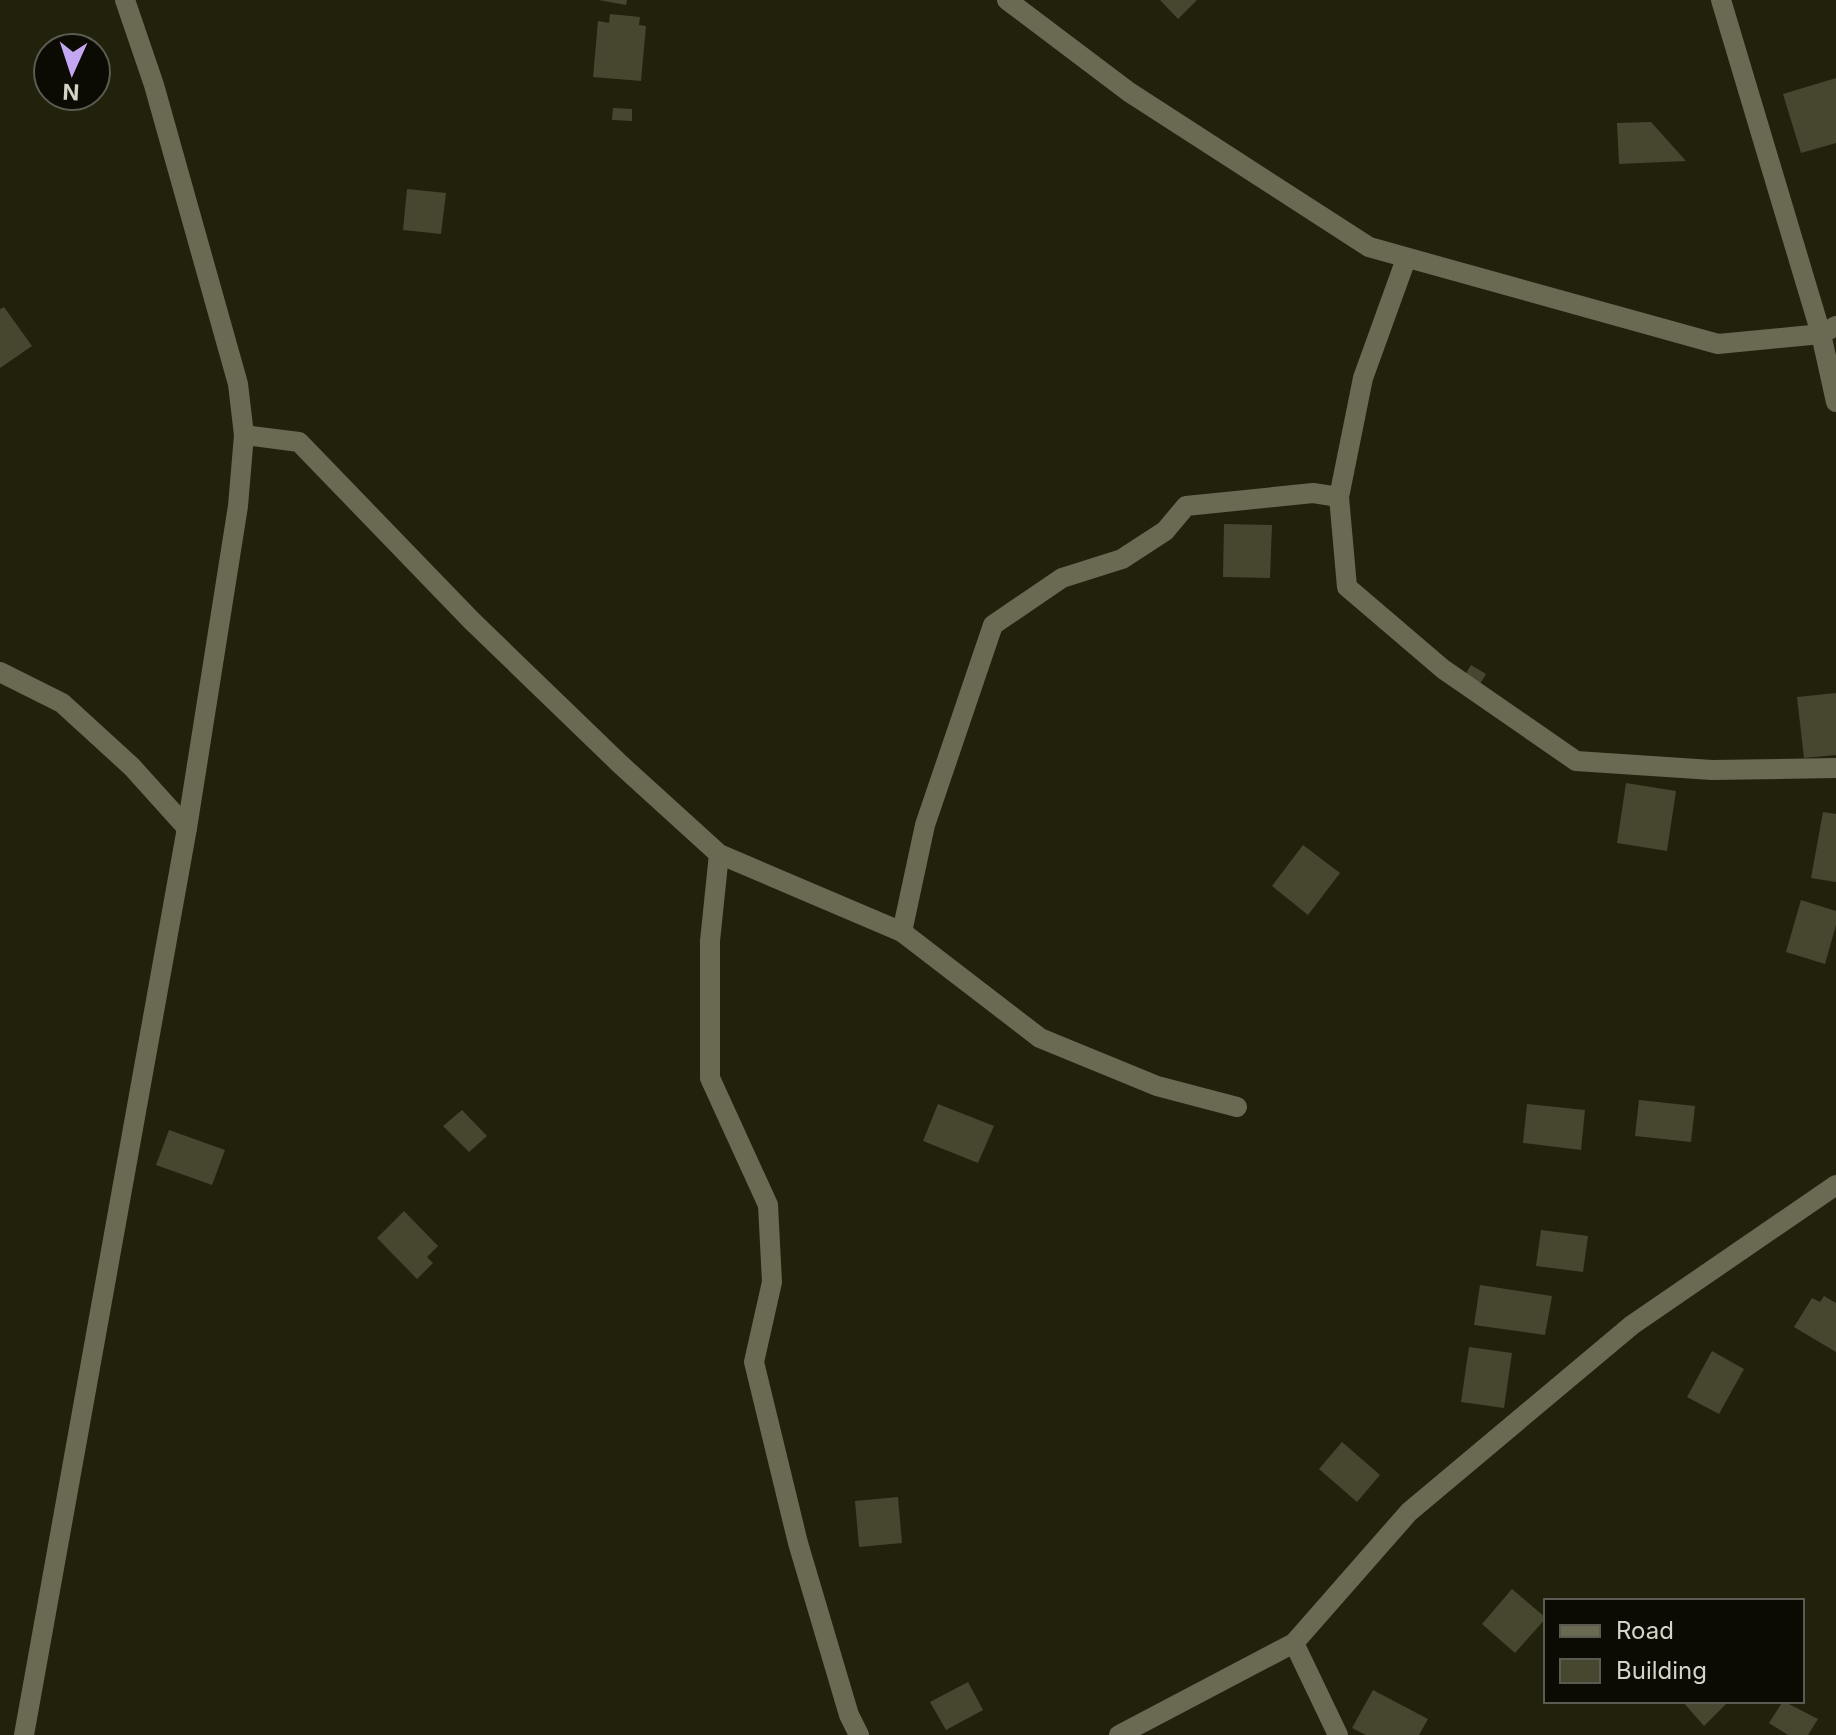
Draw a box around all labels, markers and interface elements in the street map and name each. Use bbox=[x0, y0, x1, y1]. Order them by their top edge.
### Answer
north arrow bbox=[32, 32, 112, 112]
text: N bbox=[62, 79, 80, 105]
legend bbox=[1544, 1599, 1804, 1703]
text: Road bbox=[1616, 1616, 1674, 1645]
text: Building bbox=[1616, 1656, 1707, 1685]

